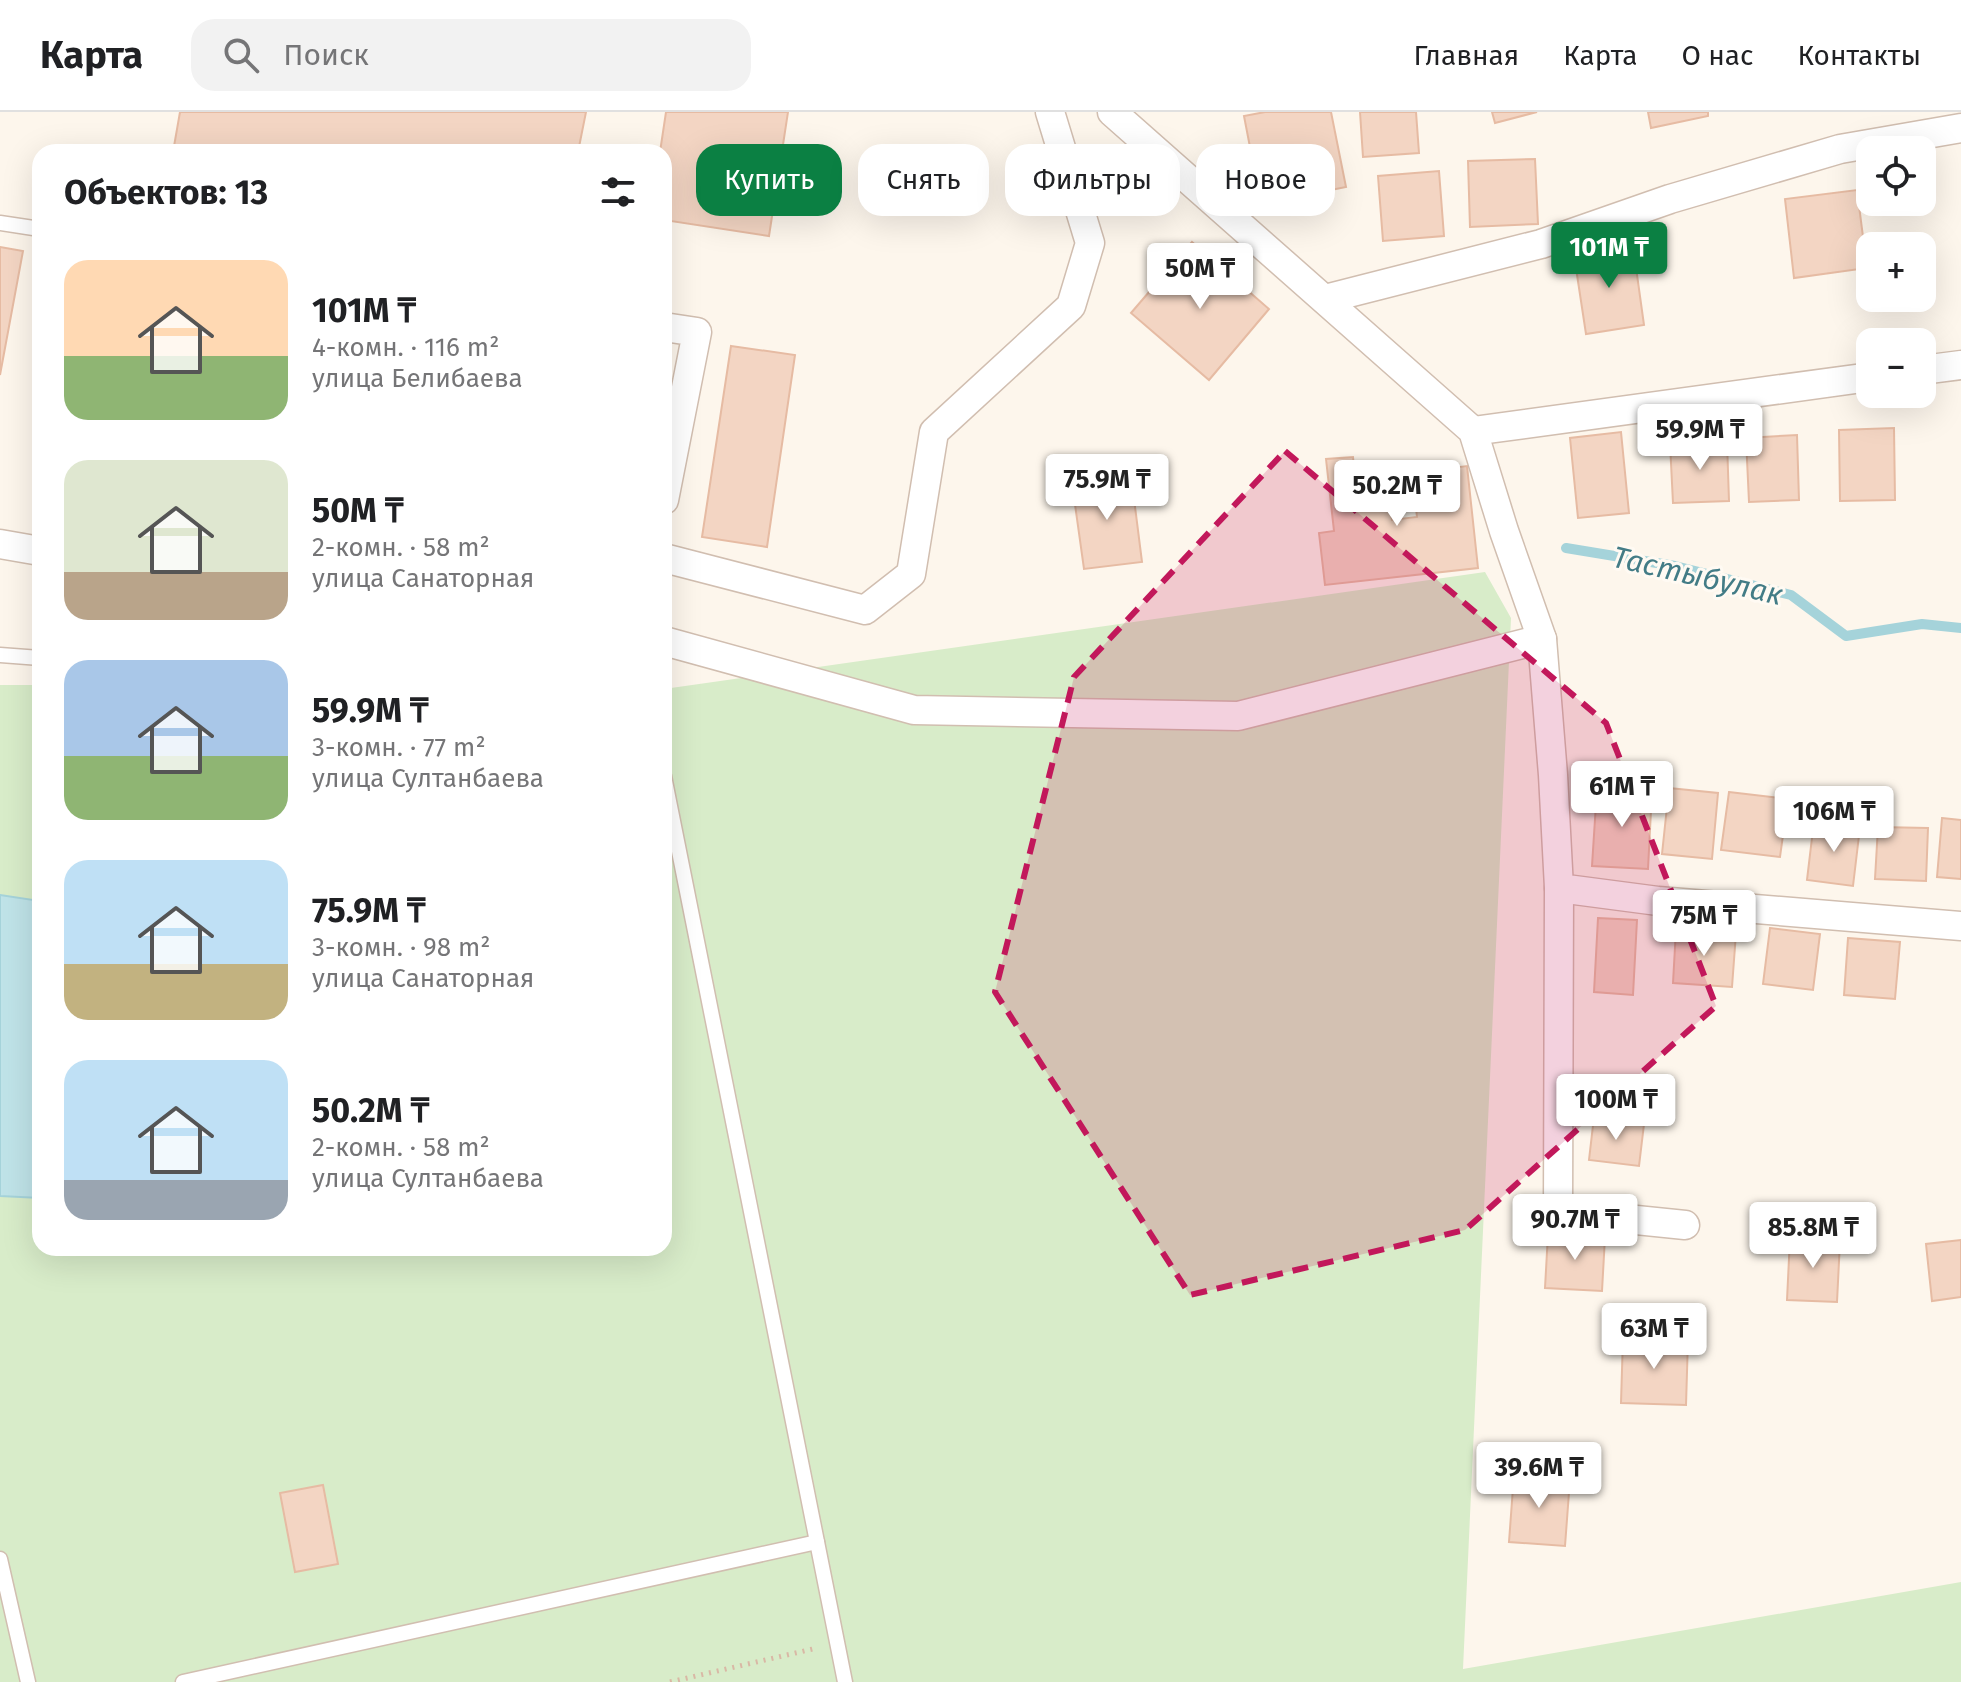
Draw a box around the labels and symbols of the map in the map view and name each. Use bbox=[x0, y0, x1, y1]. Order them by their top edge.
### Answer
pin: 101M ₸ bbox=[1544, 222, 1674, 290]
pin: 50M ₸ bbox=[1144, 243, 1256, 311]
pin: 59.9M ₸ bbox=[1626, 404, 1774, 472]
pin: 75.9M ₸ bbox=[1033, 454, 1181, 522]
pin: 50.2M ₸ bbox=[1323, 460, 1471, 528]
water label: Тастыбулак bbox=[1609, 539, 1787, 613]
pin: 61M ₸ bbox=[1566, 761, 1678, 829]
pin: 106M ₸ bbox=[1769, 786, 1899, 854]
pin: 75M ₸ bbox=[1648, 890, 1760, 958]
pin: 100M ₸ bbox=[1551, 1074, 1681, 1142]
pin: 90.7M ₸ bbox=[1501, 1194, 1649, 1262]
pin: 85.8M ₸ bbox=[1739, 1202, 1887, 1270]
pin: 63M ₸ bbox=[1598, 1303, 1710, 1371]
pin: 39.6M ₸ bbox=[1465, 1442, 1613, 1510]

